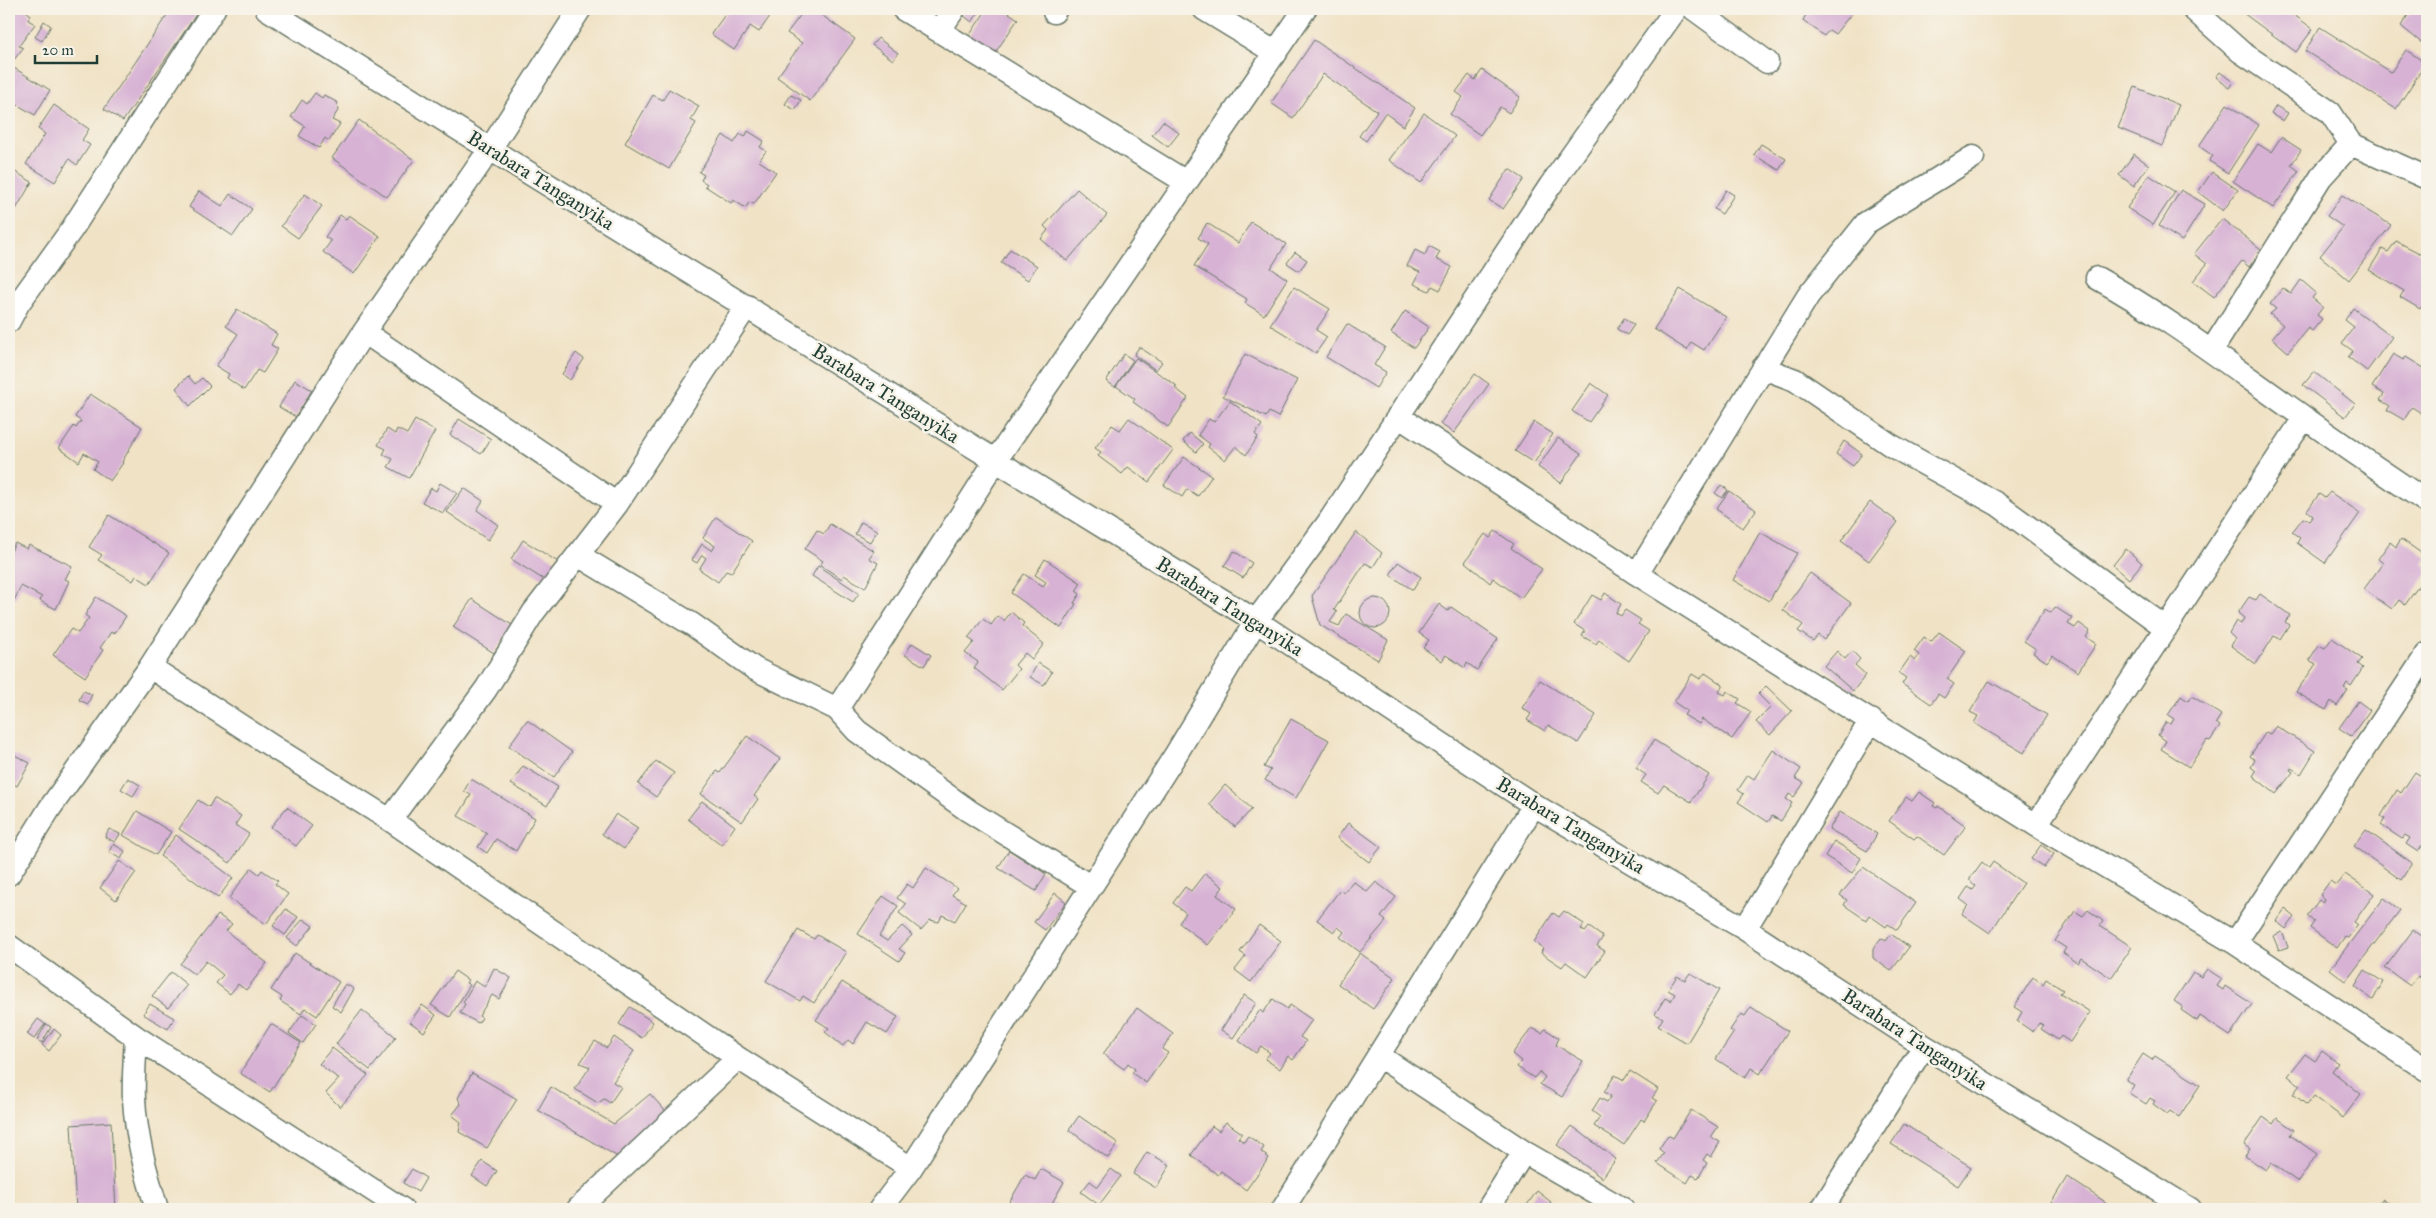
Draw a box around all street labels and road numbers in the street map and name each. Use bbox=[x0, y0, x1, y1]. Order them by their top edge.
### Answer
street label: Barabara Tanganyika bbox=[463, 125, 619, 236]
street label: Barabara Tanganyika bbox=[808, 338, 964, 449]
street label: Barabara Tanganyika bbox=[1152, 551, 1308, 662]
street label: Barabara Tanganyika bbox=[1492, 771, 1650, 880]
street label: Barabara Tanganyika bbox=[1837, 983, 1993, 1096]

